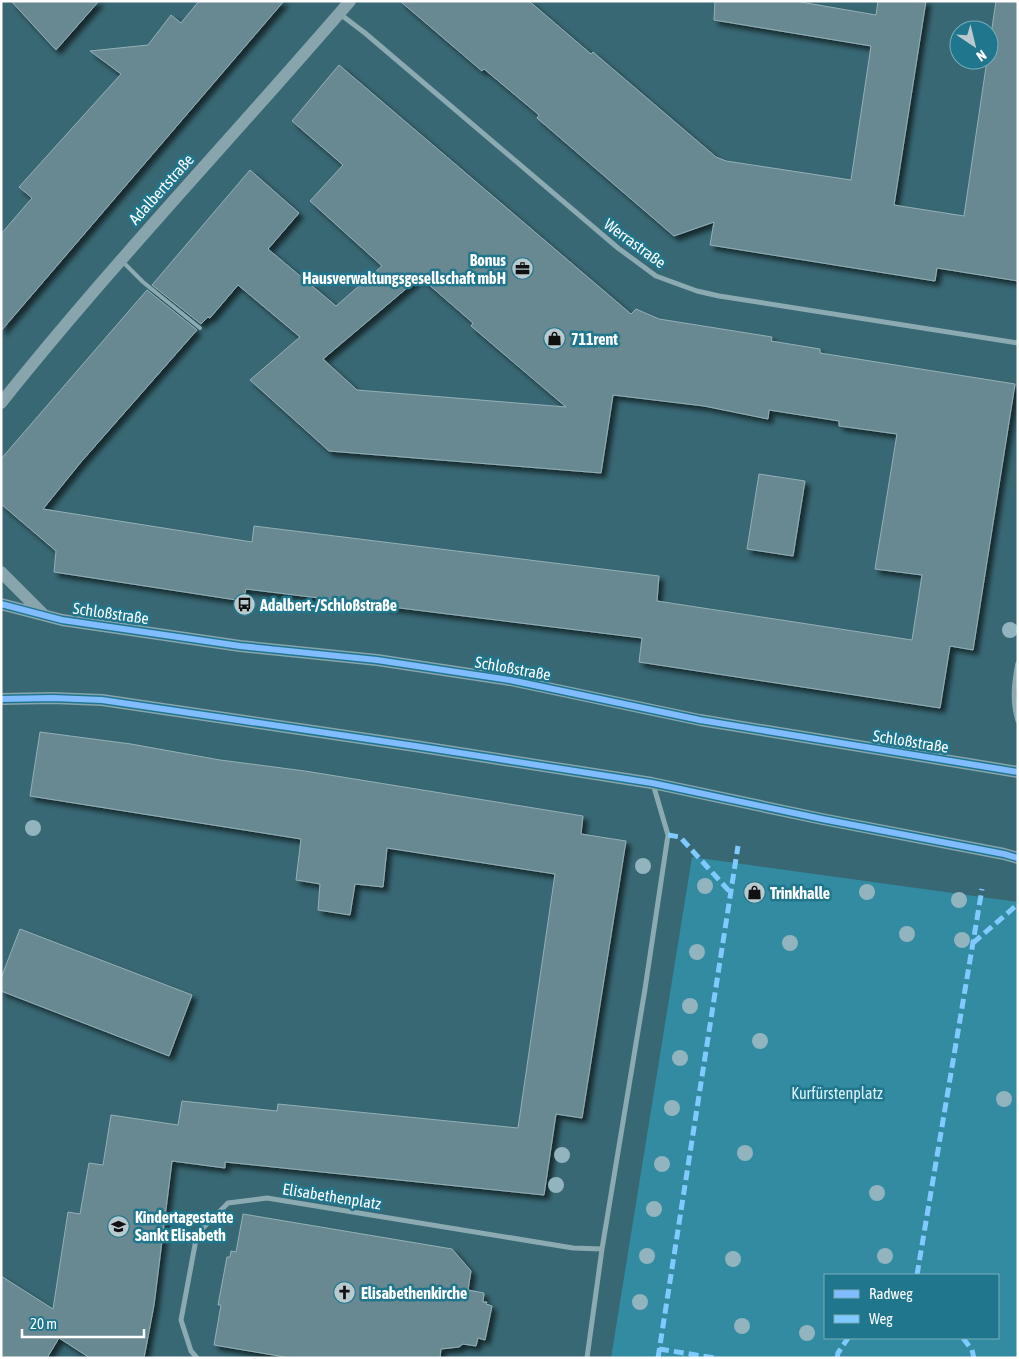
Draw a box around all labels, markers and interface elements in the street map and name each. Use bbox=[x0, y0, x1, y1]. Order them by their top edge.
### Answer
north arrow bbox=[949, 20, 999, 70]
text: N bbox=[973, 47, 989, 65]
street label: Adalbertstraße bbox=[125, 150, 197, 228]
street label: Werrastraße bbox=[601, 215, 669, 271]
place label: Bonus Hausverwaltungsgesellschaft mbH bbox=[302, 251, 506, 287]
office icon: Bonus Hausverwaltungsgesellschaft mbH bbox=[510, 257, 534, 281]
shop icon: 711rent bbox=[543, 327, 567, 351]
place label: 711rent bbox=[571, 330, 618, 348]
bus stop icon: Adalbert-/Schloßstraße bbox=[232, 593, 256, 617]
place label: Adalbert-/Schloßstraße bbox=[259, 596, 397, 614]
street label: Schloßstraße bbox=[72, 599, 150, 627]
street label: Schloßstraße bbox=[474, 653, 552, 683]
street label: Schloßstraße bbox=[872, 726, 950, 756]
shop icon: Trinkhalle bbox=[742, 881, 766, 905]
place label: Trinkhalle bbox=[770, 884, 830, 902]
park label: Kurfürstenplatz bbox=[791, 1084, 883, 1103]
street label: Elisabethenplatz bbox=[281, 1179, 383, 1214]
place label: Kindertagestatte Sankt Elisabeth bbox=[135, 1208, 234, 1244]
school or university icon: Kindertagestatte Sankt Elisabeth bbox=[107, 1214, 131, 1238]
legend bbox=[824, 1274, 999, 1339]
church icon: Elisabethenkirche bbox=[333, 1281, 357, 1305]
place label: Elisabethenkirche bbox=[361, 1284, 467, 1302]
text: Radweg bbox=[869, 1285, 913, 1302]
scale bar bbox=[22, 1306, 145, 1338]
text: Weg bbox=[869, 1310, 893, 1327]
text: 20 m bbox=[30, 1315, 57, 1332]

